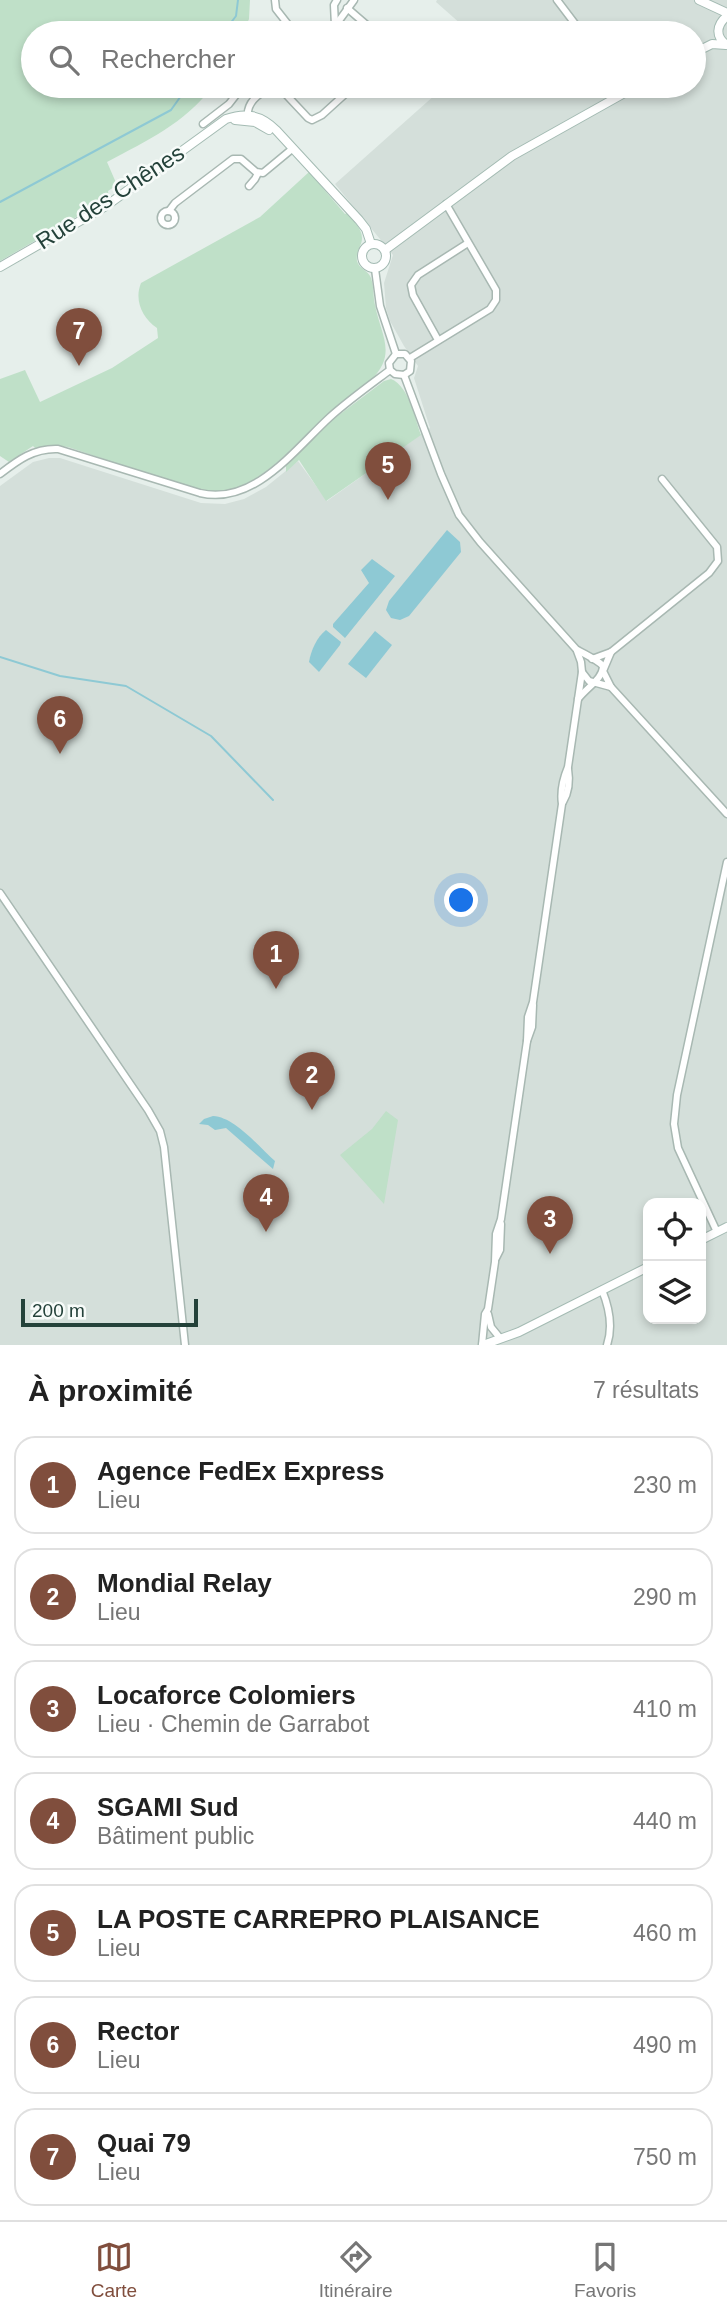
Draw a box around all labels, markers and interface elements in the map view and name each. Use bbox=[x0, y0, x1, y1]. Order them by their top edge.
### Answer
search box bbox=[21, 21, 706, 98]
icon: search bbox=[45, 41, 83, 79]
text: Rechercher bbox=[101, 44, 235, 74]
street label: Rue des Chênes bbox=[31, 139, 189, 255]
pin: 7 bbox=[56, 308, 102, 366]
pin: 5 bbox=[365, 442, 411, 500]
pin: 6 bbox=[37, 696, 83, 754]
your location bbox=[444, 883, 478, 917]
pin: 1 bbox=[253, 931, 299, 989]
pin: 2 bbox=[289, 1052, 335, 1110]
pin: 4 bbox=[243, 1174, 289, 1232]
pin: 3 bbox=[527, 1196, 573, 1254]
map controls bbox=[643, 1198, 706, 1324]
button: locate bbox=[643, 1198, 706, 1261]
button: layers bbox=[643, 1261, 706, 1324]
scale bar bbox=[21, 1296, 198, 1328]
text: 200 m bbox=[32, 1300, 85, 1321]
text: À proximité bbox=[28, 1374, 193, 1407]
text: 7 résultats bbox=[593, 1377, 699, 1403]
text: Agence FedEx Express bbox=[97, 1456, 385, 1486]
text: 1 bbox=[47, 1472, 59, 1498]
text: 230 m bbox=[633, 1472, 697, 1498]
text: Lieu bbox=[97, 1487, 140, 1513]
text: Mondial Relay bbox=[97, 1568, 272, 1598]
text: 2 bbox=[47, 1584, 59, 1610]
text: 290 m bbox=[633, 1584, 697, 1610]
text: Lieu bbox=[97, 1599, 140, 1625]
text: Locaforce Colomiers bbox=[97, 1680, 356, 1710]
text: 3 bbox=[47, 1696, 59, 1722]
text: 410 m bbox=[633, 1696, 697, 1722]
text: Lieu · Chemin de Garrabot bbox=[97, 1711, 369, 1737]
text: SGAMI Sud bbox=[97, 1792, 239, 1822]
text: 4 bbox=[47, 1808, 59, 1834]
text: 440 m bbox=[633, 1808, 697, 1834]
text: Bâtiment public bbox=[97, 1823, 254, 1849]
text: LA POSTE CARREPRO PLAISANCE bbox=[97, 1904, 540, 1934]
text: 5 bbox=[47, 1920, 59, 1946]
text: 460 m bbox=[633, 1920, 697, 1946]
text: Lieu bbox=[97, 1935, 140, 1961]
text: Rector bbox=[97, 2016, 179, 2046]
text: 6 bbox=[47, 2032, 59, 2058]
text: 490 m bbox=[633, 2032, 697, 2058]
text: Lieu bbox=[97, 2047, 140, 2073]
text: Quai 79 bbox=[97, 2128, 191, 2158]
text: 7 bbox=[47, 2144, 59, 2170]
text: 750 m bbox=[633, 2144, 697, 2170]
text: Lieu bbox=[97, 2159, 140, 2185]
tab: Carte bbox=[91, 2238, 137, 2302]
tab: Itinéraire bbox=[319, 2238, 393, 2302]
tab: Favoris bbox=[574, 2238, 636, 2302]

